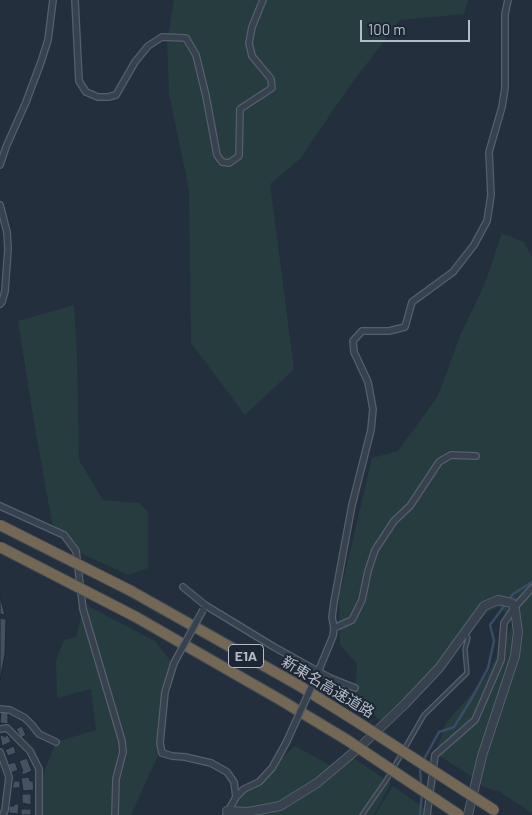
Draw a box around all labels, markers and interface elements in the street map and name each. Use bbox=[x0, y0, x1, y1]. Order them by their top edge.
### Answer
scale bar bbox=[362, 10, 472, 42]
text: 100 m bbox=[368, 20, 406, 38]
road number: E1A bbox=[228, 644, 264, 668]
street label: 新東名高速道路 bbox=[278, 652, 378, 722]

